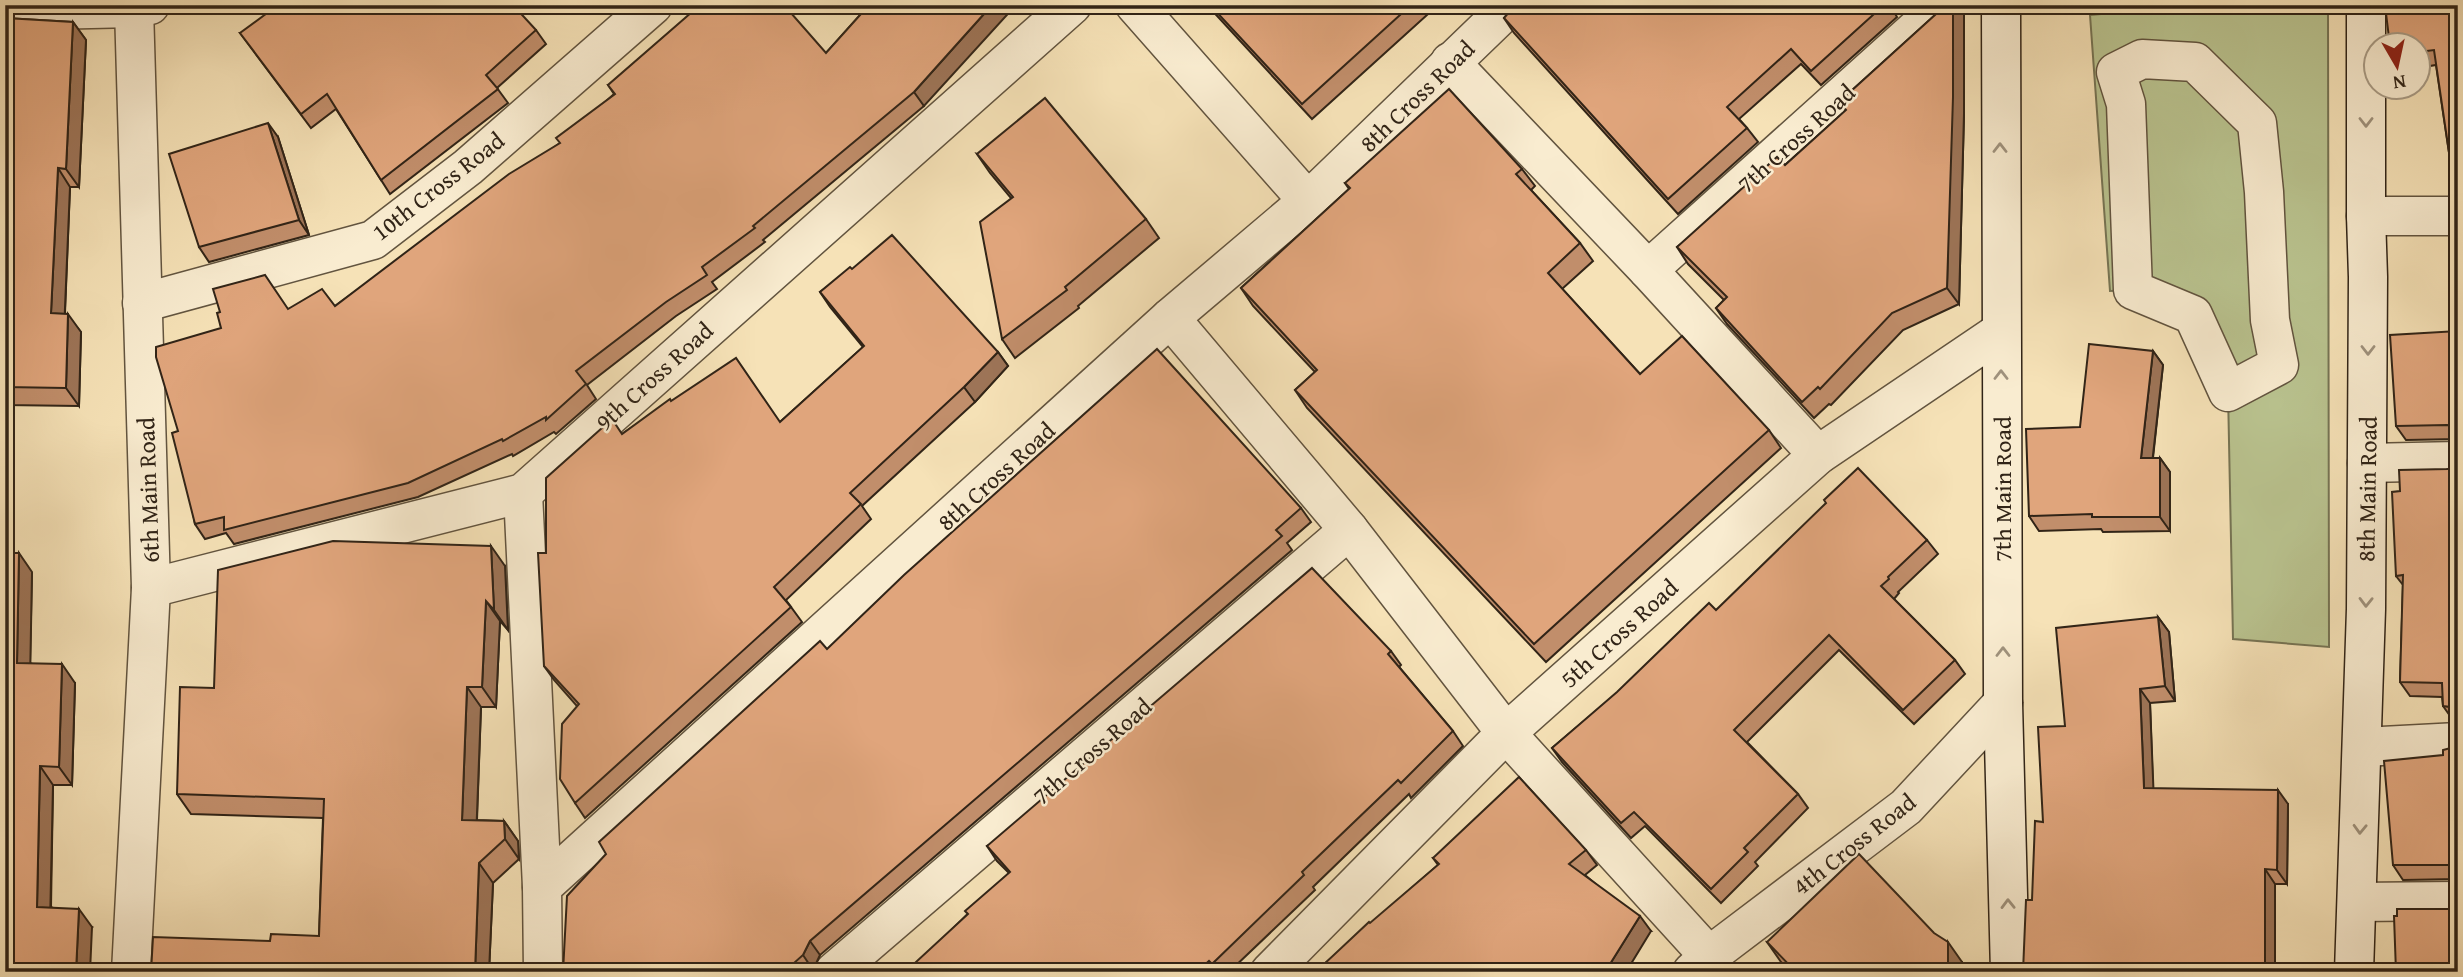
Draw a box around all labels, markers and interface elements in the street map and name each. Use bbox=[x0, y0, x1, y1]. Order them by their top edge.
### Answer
street label: 8th Cross Road bbox=[1352, 32, 1483, 160]
north arrow bbox=[2362, 32, 2432, 102]
text: N bbox=[2391, 68, 2408, 98]
street label: 7th Cross Road bbox=[1729, 75, 1863, 201]
one-way arrow bbox=[2358, 118, 2374, 128]
street label: 10th Cross Road bbox=[364, 123, 512, 249]
one-way arrow bbox=[1992, 142, 2008, 152]
street label: 9th Cross Road bbox=[587, 313, 721, 439]
one-way arrow bbox=[2360, 345, 2376, 356]
one-way arrow bbox=[1993, 369, 2009, 380]
street label: 8th Cross Road bbox=[929, 413, 1063, 539]
street label: 6th Main Road bbox=[128, 416, 168, 563]
street label: 7th Main Road bbox=[1985, 416, 2020, 562]
street label: 8th Main Road bbox=[2348, 416, 2386, 562]
street label: 5th Cross Road bbox=[1552, 570, 1686, 696]
one-way arrow bbox=[2358, 597, 2374, 608]
one-way arrow bbox=[1995, 646, 2011, 656]
street label: 7th Cross Road bbox=[1025, 689, 1160, 813]
street label: 4th Cross Road bbox=[1785, 784, 1923, 903]
one-way arrow bbox=[2352, 824, 2367, 835]
one-way arrow bbox=[2000, 898, 2016, 908]

